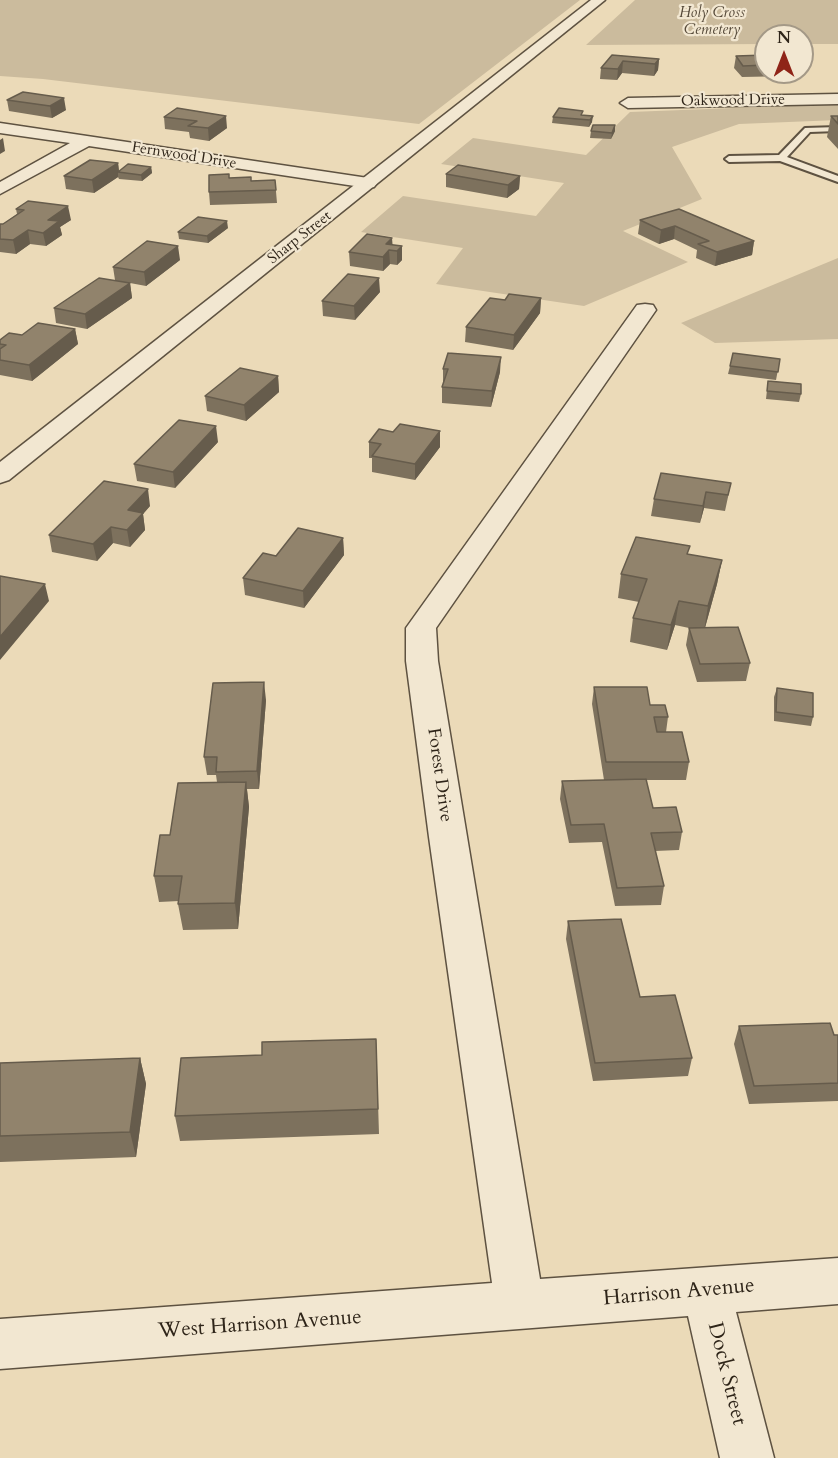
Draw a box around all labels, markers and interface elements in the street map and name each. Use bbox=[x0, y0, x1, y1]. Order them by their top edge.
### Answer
park label: Holy Cross Cemetery bbox=[679, 5, 745, 40]
north arrow bbox=[754, 24, 814, 84]
text: N bbox=[777, 27, 791, 49]
street label: Oakwood Drive bbox=[681, 91, 785, 111]
street label: Fernwood Drive bbox=[130, 139, 238, 173]
street label: Sharp Street bbox=[265, 208, 335, 268]
street label: Forest Drive bbox=[422, 727, 456, 823]
street label: Harrison Avenue bbox=[602, 1274, 756, 1312]
street label: West Harrison Avenue bbox=[157, 1305, 363, 1345]
street label: Dock Street bbox=[701, 1320, 751, 1428]

